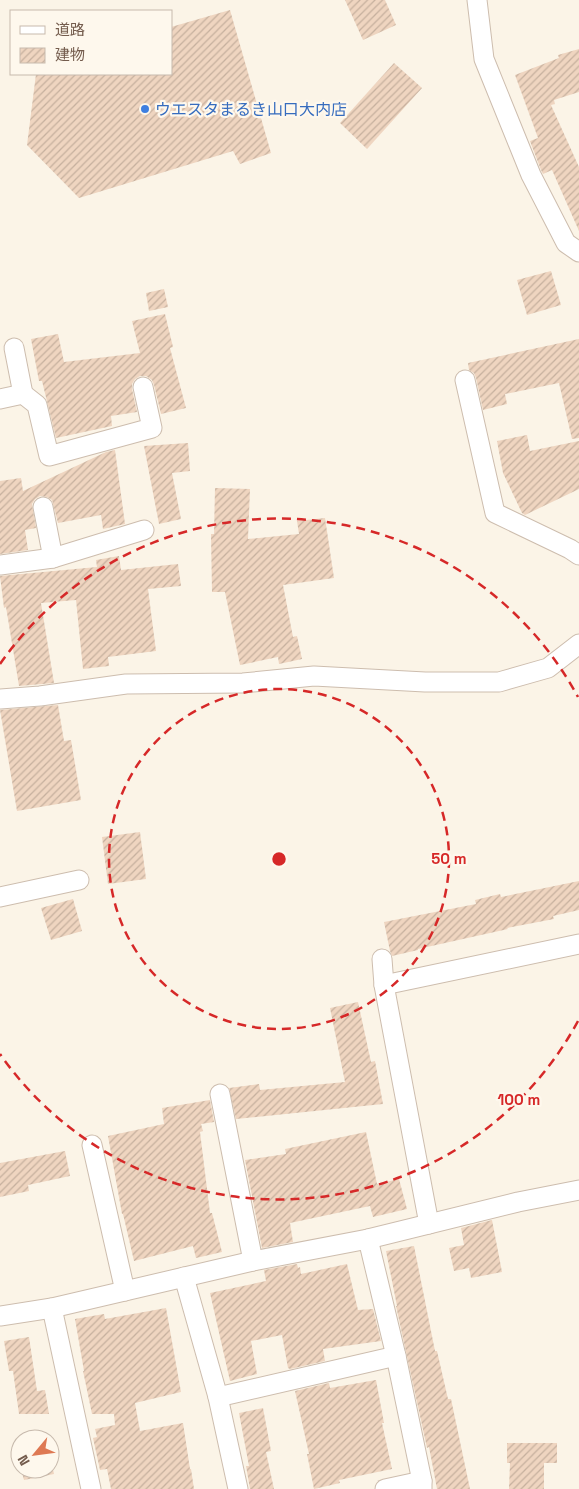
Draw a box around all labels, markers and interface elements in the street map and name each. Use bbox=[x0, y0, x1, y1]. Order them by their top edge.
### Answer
legend bbox=[10, 10, 172, 75]
text: 道路 bbox=[55, 20, 85, 39]
text: 建物 bbox=[55, 45, 85, 64]
place label: ウエスタまるき山口大内店 bbox=[155, 99, 347, 120]
marker: ウエスタまるき山口大内店 bbox=[139, 103, 151, 115]
text: 50 m bbox=[431, 849, 467, 868]
centre of rings bbox=[270, 850, 288, 868]
text: 100 m bbox=[498, 1090, 540, 1109]
north arrow bbox=[10, 1429, 60, 1479]
text: N bbox=[13, 1452, 34, 1469]

